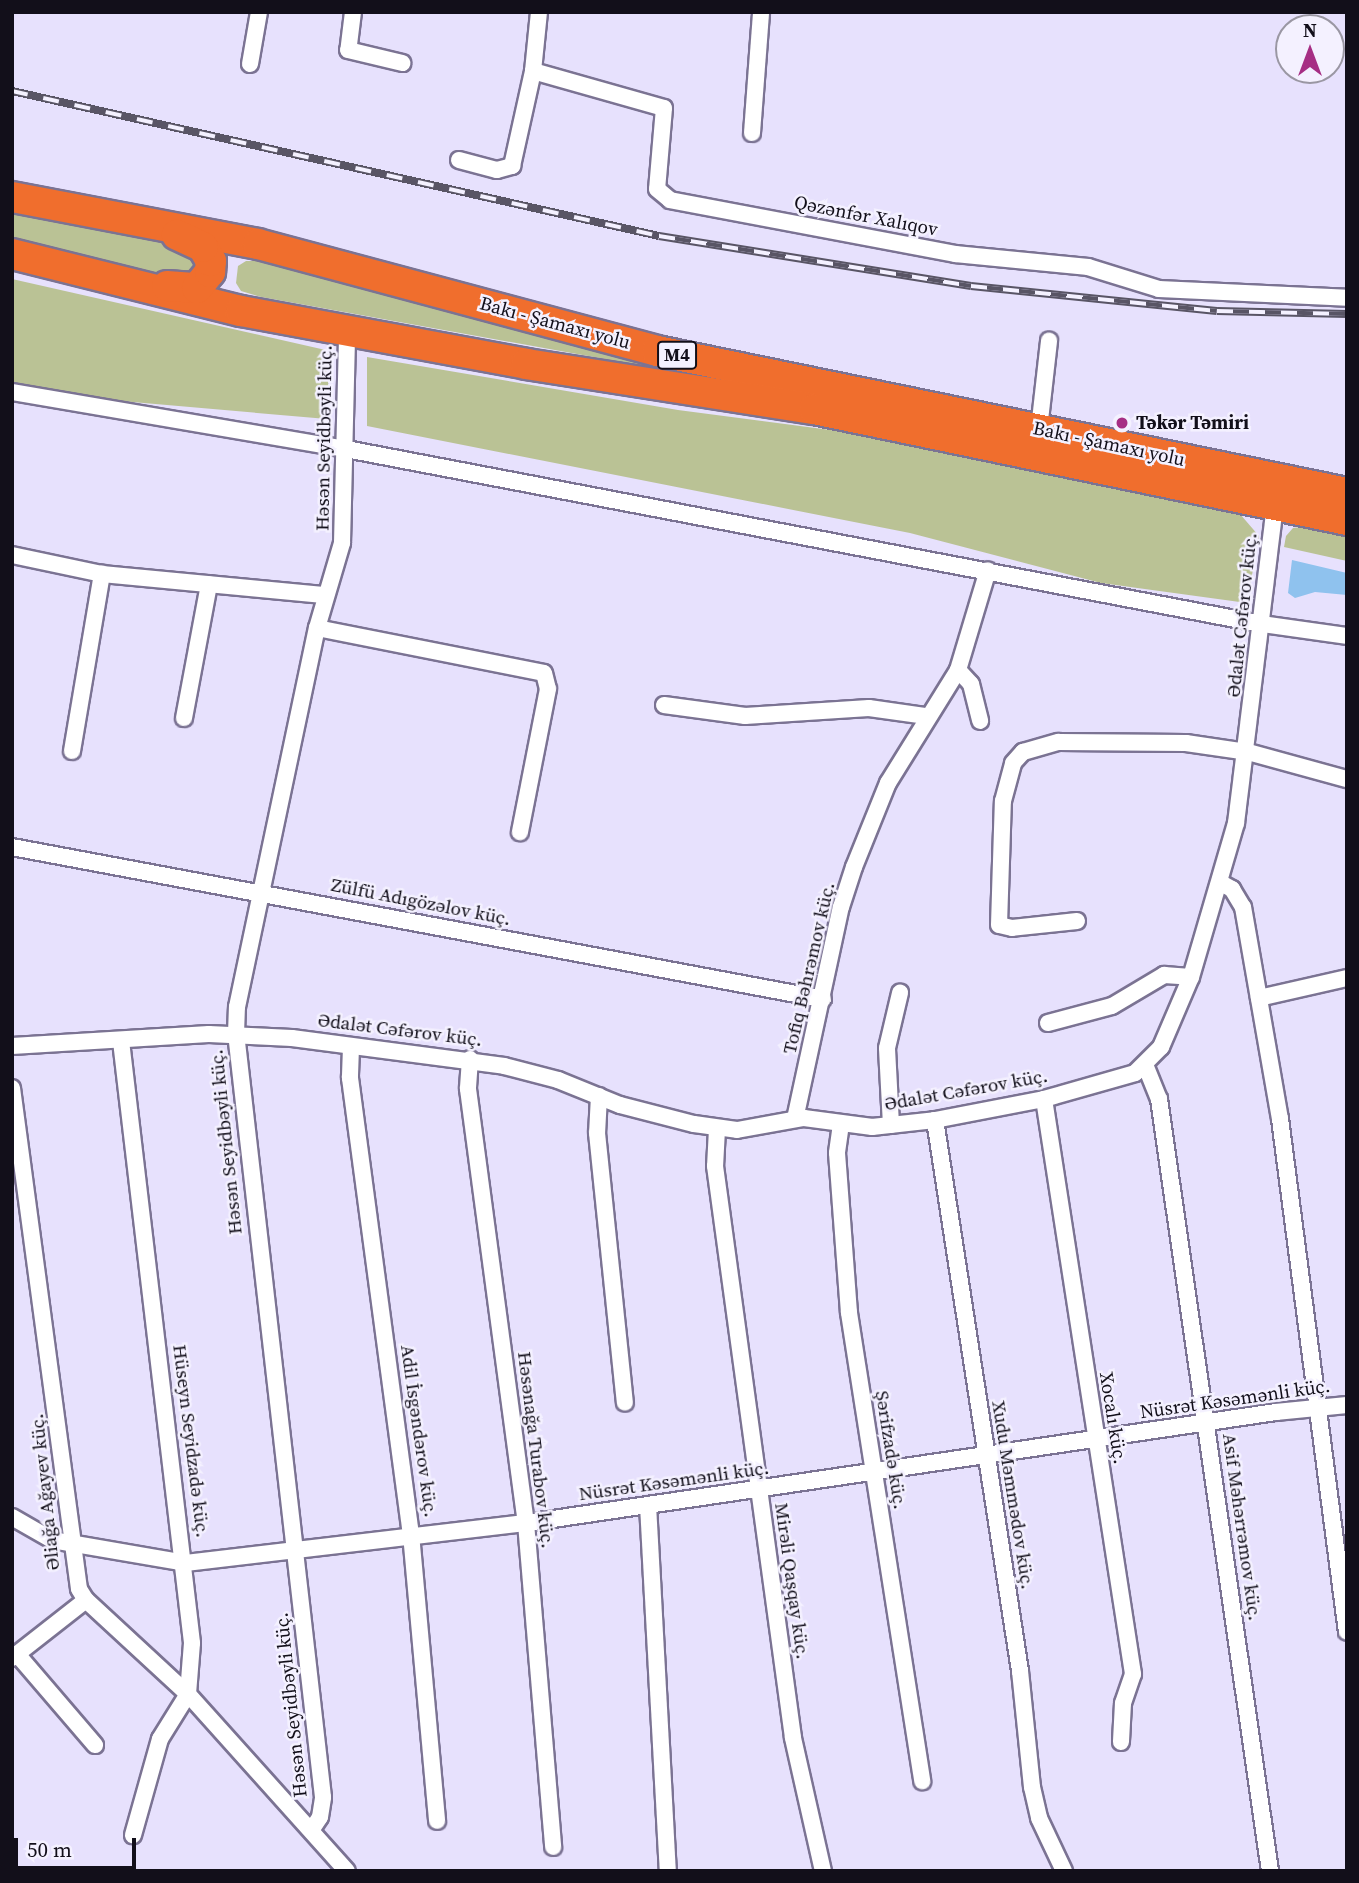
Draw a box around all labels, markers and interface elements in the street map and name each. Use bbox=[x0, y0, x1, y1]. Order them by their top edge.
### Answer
north arrow bbox=[1275, 14, 1345, 84]
text: N bbox=[1303, 17, 1317, 43]
street label: Qəzənfər Xalıqov bbox=[792, 191, 940, 241]
street label: Bakı - Şamaxı yolu bbox=[477, 292, 633, 354]
road number: M4 bbox=[656, 340, 698, 370]
street label: Həsən Seyidbəyli küç. bbox=[311, 345, 337, 531]
place label: Təkər Təmiri bbox=[1136, 412, 1249, 434]
marker: Təkər Təmiri bbox=[1114, 415, 1130, 431]
street label: Bakı - Şamaxı yolu bbox=[1031, 417, 1187, 471]
street label: Ədalət Cəfərov küç. bbox=[1222, 532, 1262, 698]
street label: Zülfü Adıgözəlov küç. bbox=[329, 873, 513, 931]
street label: Tofiq Bəhrəmov küç. bbox=[778, 880, 840, 1056]
street label: Ədalət Cəfərov küç. bbox=[317, 1009, 483, 1051]
street label: Həsən Seyidbəyli küç. bbox=[205, 1048, 247, 1236]
street label: Ədalət Cəfərov küç. bbox=[883, 1064, 1049, 1116]
street label: Hüseyn Seyidzadə küç. bbox=[168, 1343, 214, 1539]
street label: Adil İsgəndərov küç. bbox=[396, 1343, 442, 1519]
street label: Həsənağa Turabov küç. bbox=[513, 1350, 559, 1550]
street label: Xocalı küç. bbox=[1094, 1370, 1132, 1466]
street label: Nüsrət Kəsəmənli küç. bbox=[1138, 1374, 1332, 1424]
street label: Şərifzadə küç. bbox=[870, 1389, 912, 1511]
street label: Xudu Məmmədov küç. bbox=[987, 1399, 1039, 1591]
street label: Əliağa Ağayev küç. bbox=[25, 1412, 65, 1572]
street label: Asif Məhərrəmov küç. bbox=[1218, 1432, 1266, 1622]
street label: Nüsrət Kəsəmənli küç. bbox=[577, 1456, 771, 1506]
street label: Mirəli Qaşqay küç. bbox=[770, 1501, 814, 1661]
street label: Həsən Seyidbəyli küç. bbox=[270, 1611, 312, 1799]
scale bar bbox=[18, 1824, 140, 1868]
text: 50 m bbox=[27, 1835, 72, 1864]

